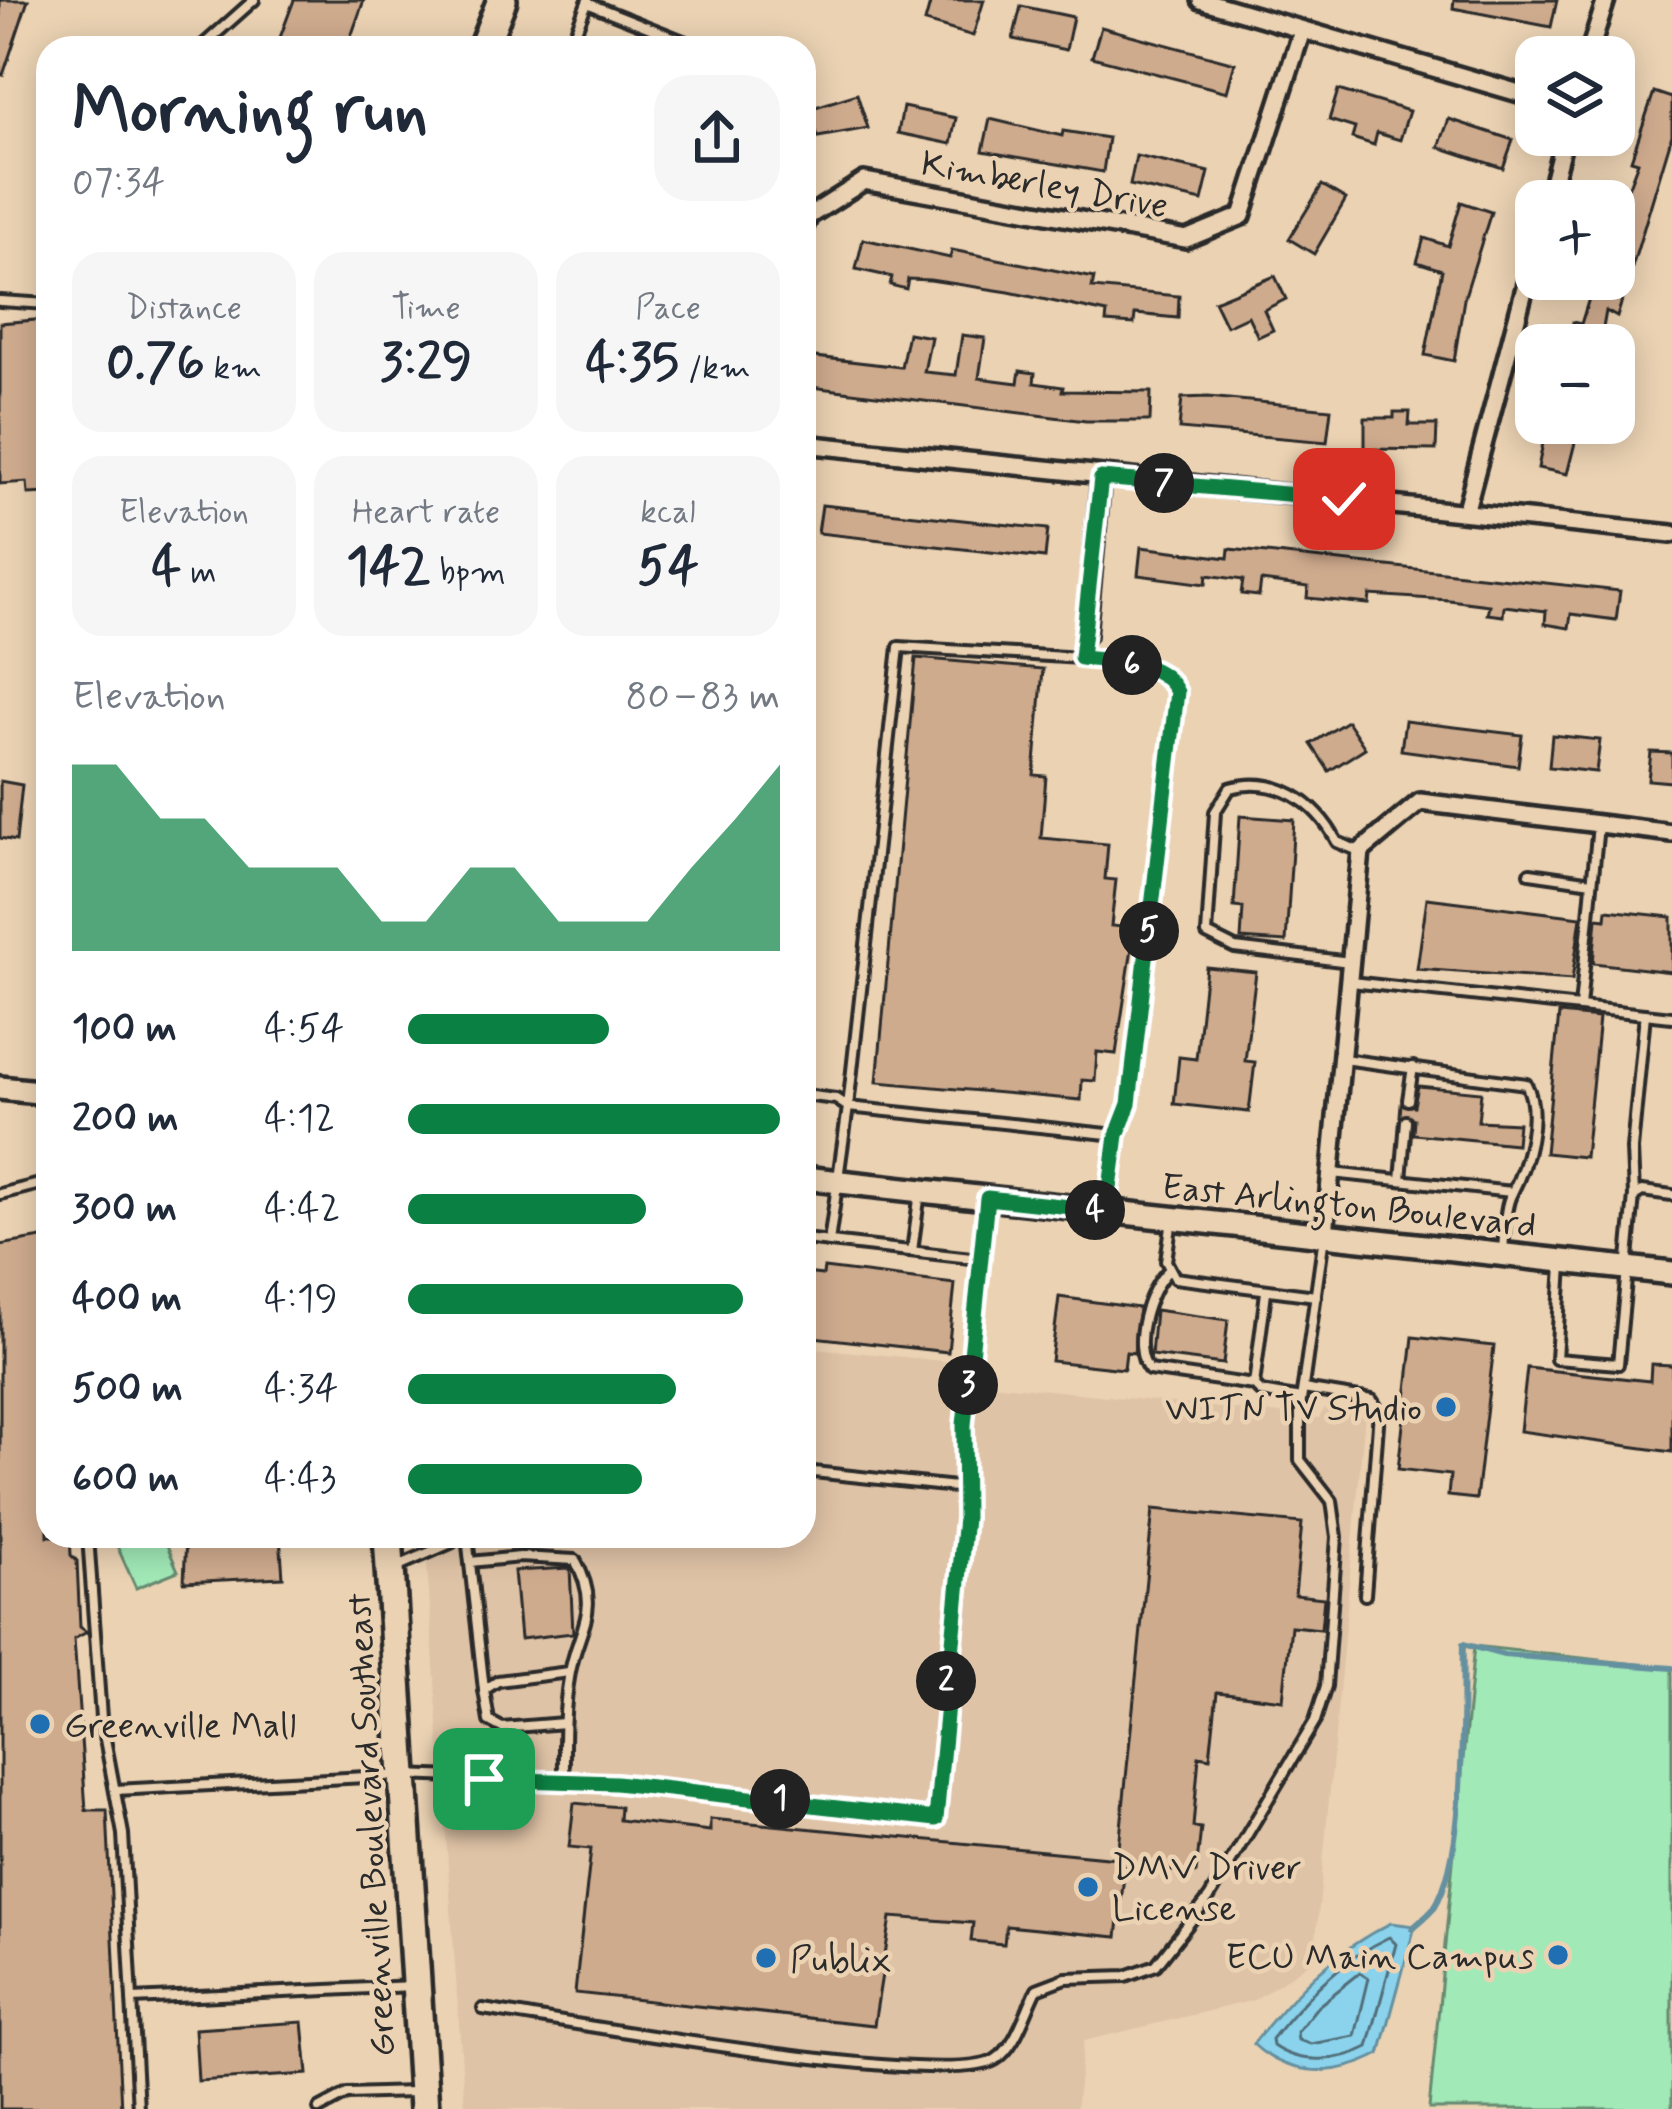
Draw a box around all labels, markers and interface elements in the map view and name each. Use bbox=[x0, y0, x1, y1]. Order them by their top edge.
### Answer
map controls bbox=[1515, 36, 1635, 444]
button: layers bbox=[1515, 36, 1635, 156]
text: Morning run bbox=[72, 70, 428, 156]
button: share bbox=[654, 75, 780, 201]
street label: Kimberley Drive bbox=[917, 142, 1171, 231]
text: 07:34 bbox=[72, 158, 165, 209]
button: + bbox=[1515, 180, 1635, 300]
text: Distance bbox=[126, 287, 242, 331]
text: Time bbox=[391, 287, 461, 331]
text: Pace bbox=[635, 287, 701, 331]
button: − bbox=[1515, 324, 1635, 444]
text: 0.76 bbox=[106, 331, 205, 397]
text: 3:29 bbox=[380, 331, 472, 397]
text: 4:35 bbox=[586, 331, 679, 397]
text: km bbox=[205, 347, 262, 391]
text: /km bbox=[679, 347, 751, 391]
pin bbox=[1293, 448, 1395, 550]
pin: 7 bbox=[1134, 453, 1194, 513]
text: 7 bbox=[1154, 461, 1174, 505]
icon: check bbox=[1311, 466, 1377, 532]
text: Elevation bbox=[119, 491, 249, 535]
text: Heart rate bbox=[352, 491, 500, 535]
text: kcal bbox=[640, 491, 696, 535]
text: 4 bbox=[152, 535, 181, 601]
text: 142 bbox=[346, 535, 430, 601]
text: 54 bbox=[637, 535, 699, 601]
text: m bbox=[181, 551, 216, 595]
text: bpm bbox=[430, 551, 506, 595]
pin: 6 bbox=[1102, 635, 1162, 695]
text: 6 bbox=[1124, 643, 1140, 687]
text: Elevation bbox=[72, 672, 226, 723]
text: 80–83 m bbox=[626, 672, 780, 723]
pin: 5 bbox=[1119, 901, 1179, 961]
text: 5 bbox=[1139, 909, 1159, 953]
text: 100 m bbox=[72, 1004, 177, 1055]
text: 4:54 bbox=[264, 1004, 344, 1055]
text: 200 m bbox=[72, 1094, 178, 1145]
text: 4:12 bbox=[264, 1094, 335, 1145]
street label: East Arlington Boulevard bbox=[1159, 1164, 1538, 1254]
pin: 4 bbox=[1065, 1180, 1125, 1240]
text: 300 m bbox=[72, 1184, 177, 1235]
text: 4:42 bbox=[264, 1184, 340, 1235]
text: 4 bbox=[1085, 1188, 1105, 1232]
text: 400 m bbox=[72, 1274, 182, 1325]
text: 4:19 bbox=[264, 1274, 338, 1325]
pin: 3 bbox=[938, 1355, 998, 1415]
text: 3 bbox=[961, 1363, 975, 1407]
text: 500 m bbox=[72, 1364, 183, 1415]
text: 4:34 bbox=[264, 1364, 338, 1415]
place label: WITN TV Studio bbox=[1165, 1387, 1422, 1434]
marker: WITN TV Studio bbox=[1433, 1394, 1459, 1420]
text: 600 m bbox=[72, 1454, 179, 1505]
text: 4:43 bbox=[264, 1454, 336, 1505]
street label: Greenville Boulevard Southeast bbox=[337, 1592, 408, 2058]
pin: 2 bbox=[916, 1651, 976, 1711]
text: 2 bbox=[938, 1659, 954, 1703]
place label: Greenville Mall bbox=[64, 1704, 296, 1751]
marker: Greenville Mall bbox=[27, 1711, 53, 1737]
pin bbox=[433, 1728, 535, 1830]
icon: arrive bbox=[451, 1746, 517, 1812]
pin: 1 bbox=[750, 1769, 810, 1829]
text: 1 bbox=[773, 1777, 787, 1821]
place label: DMV Driver License bbox=[1112, 1846, 1302, 1934]
marker: DMV Driver License bbox=[1075, 1874, 1101, 1900]
place label: ECU Main Campus bbox=[1225, 1935, 1534, 1982]
place label: Publix bbox=[790, 1938, 891, 1985]
marker: ECU Main Campus bbox=[1545, 1942, 1571, 1968]
marker: Publix bbox=[753, 1945, 779, 1971]

